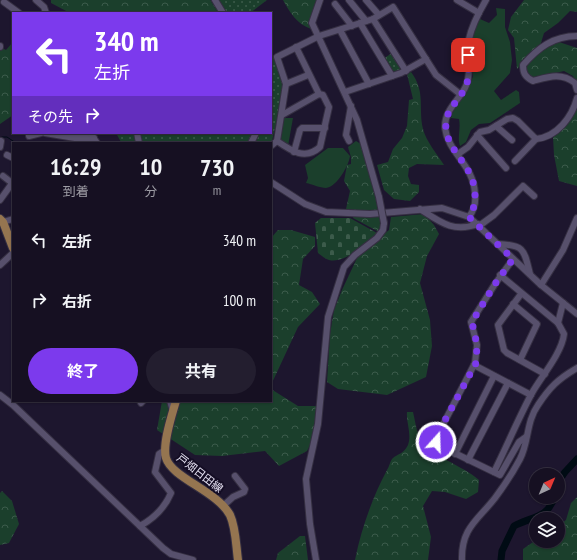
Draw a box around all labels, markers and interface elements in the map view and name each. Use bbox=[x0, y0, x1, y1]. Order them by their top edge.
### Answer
text: 340 m bbox=[94, 22, 158, 59]
icon: left bbox=[28, 28, 80, 80]
pin bbox=[451, 38, 485, 72]
icon: arrive bbox=[457, 44, 479, 66]
text: 左折 bbox=[94, 61, 130, 84]
icon: right bbox=[81, 104, 103, 126]
text: その先 bbox=[28, 107, 73, 126]
text: 16:29 bbox=[50, 151, 102, 182]
text: 10 bbox=[139, 151, 162, 182]
text: 730 bbox=[200, 152, 234, 183]
text: m bbox=[213, 182, 221, 199]
text: 到着 bbox=[63, 183, 89, 200]
text: 分 bbox=[144, 183, 157, 200]
icon: left bbox=[28, 229, 50, 251]
text: 340 m bbox=[223, 231, 256, 250]
text: 左折 bbox=[62, 232, 92, 251]
icon: right bbox=[28, 289, 50, 311]
text: 100 m bbox=[223, 291, 256, 310]
text: 右折 bbox=[62, 292, 92, 311]
button: 終了 bbox=[28, 348, 138, 394]
button: 共有 bbox=[146, 348, 256, 394]
position arrow bbox=[415, 421, 457, 463]
street label: 戸畑日田線 bbox=[174, 451, 226, 495]
north arrow bbox=[529, 468, 565, 504]
map controls bbox=[529, 468, 565, 548]
button: layers bbox=[529, 512, 565, 548]

